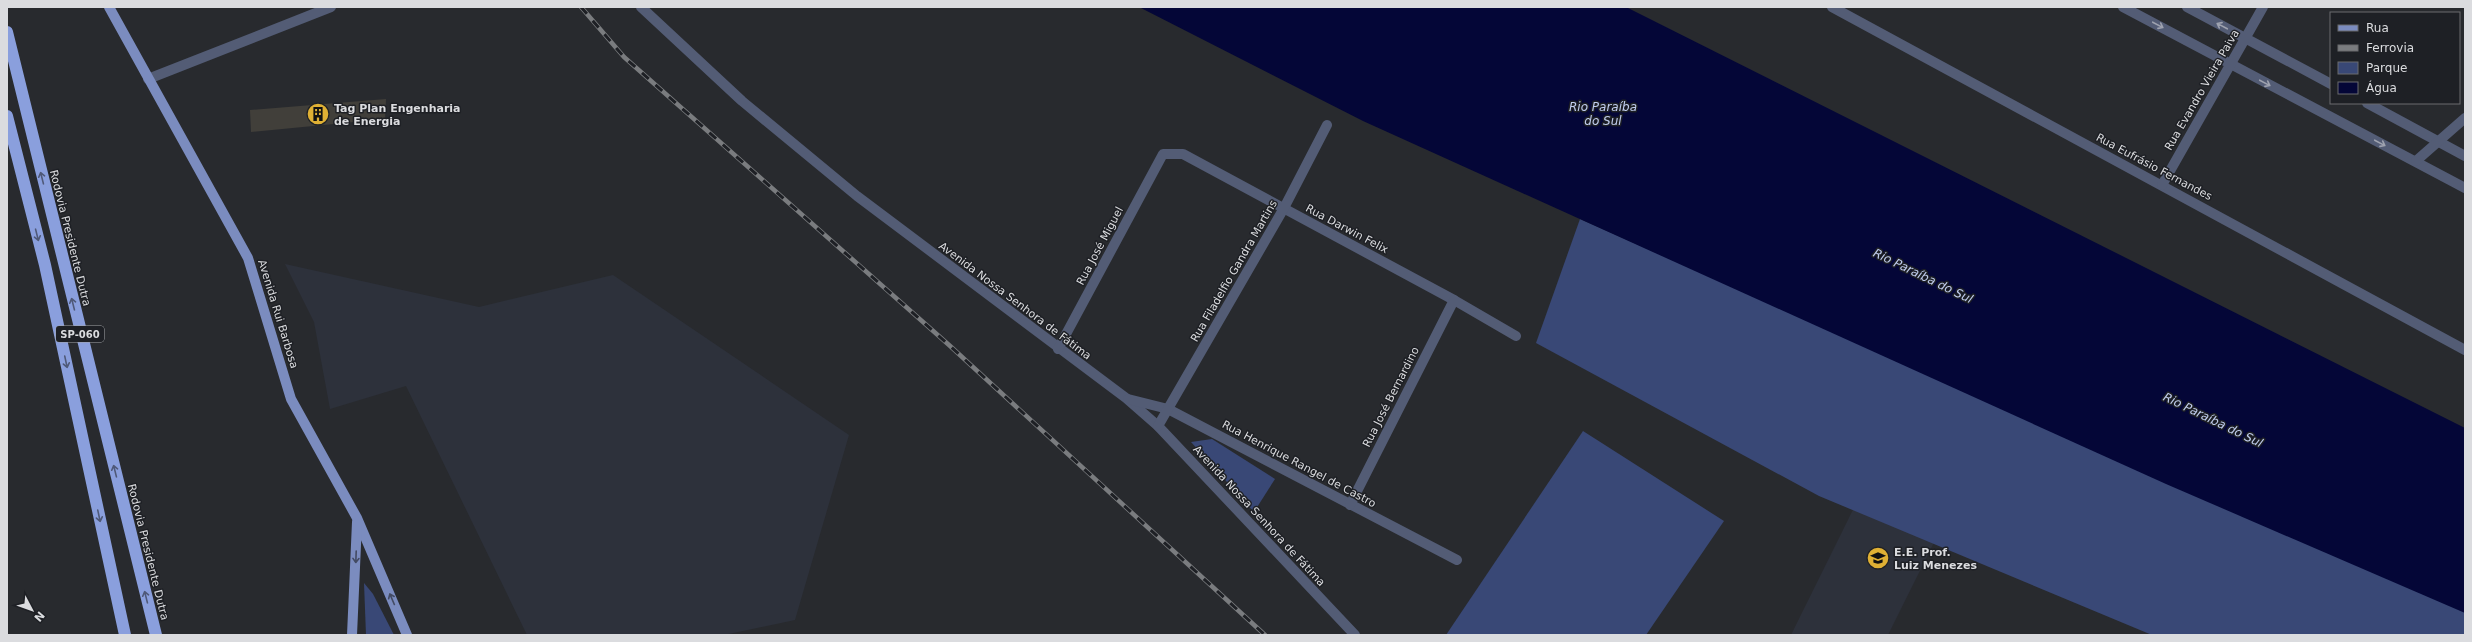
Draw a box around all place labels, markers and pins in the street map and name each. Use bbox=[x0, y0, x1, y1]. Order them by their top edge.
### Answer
building icon: Tag Plan Engenharia de Energia bbox=[305, 101, 331, 127]
place label: Tag Plan Engenharia de Energia bbox=[334, 102, 461, 128]
school or university icon: E.E. Prof. Luiz Menezes bbox=[1865, 545, 1891, 571]
place label: E.E. Prof. Luiz Menezes bbox=[1894, 546, 1977, 572]

